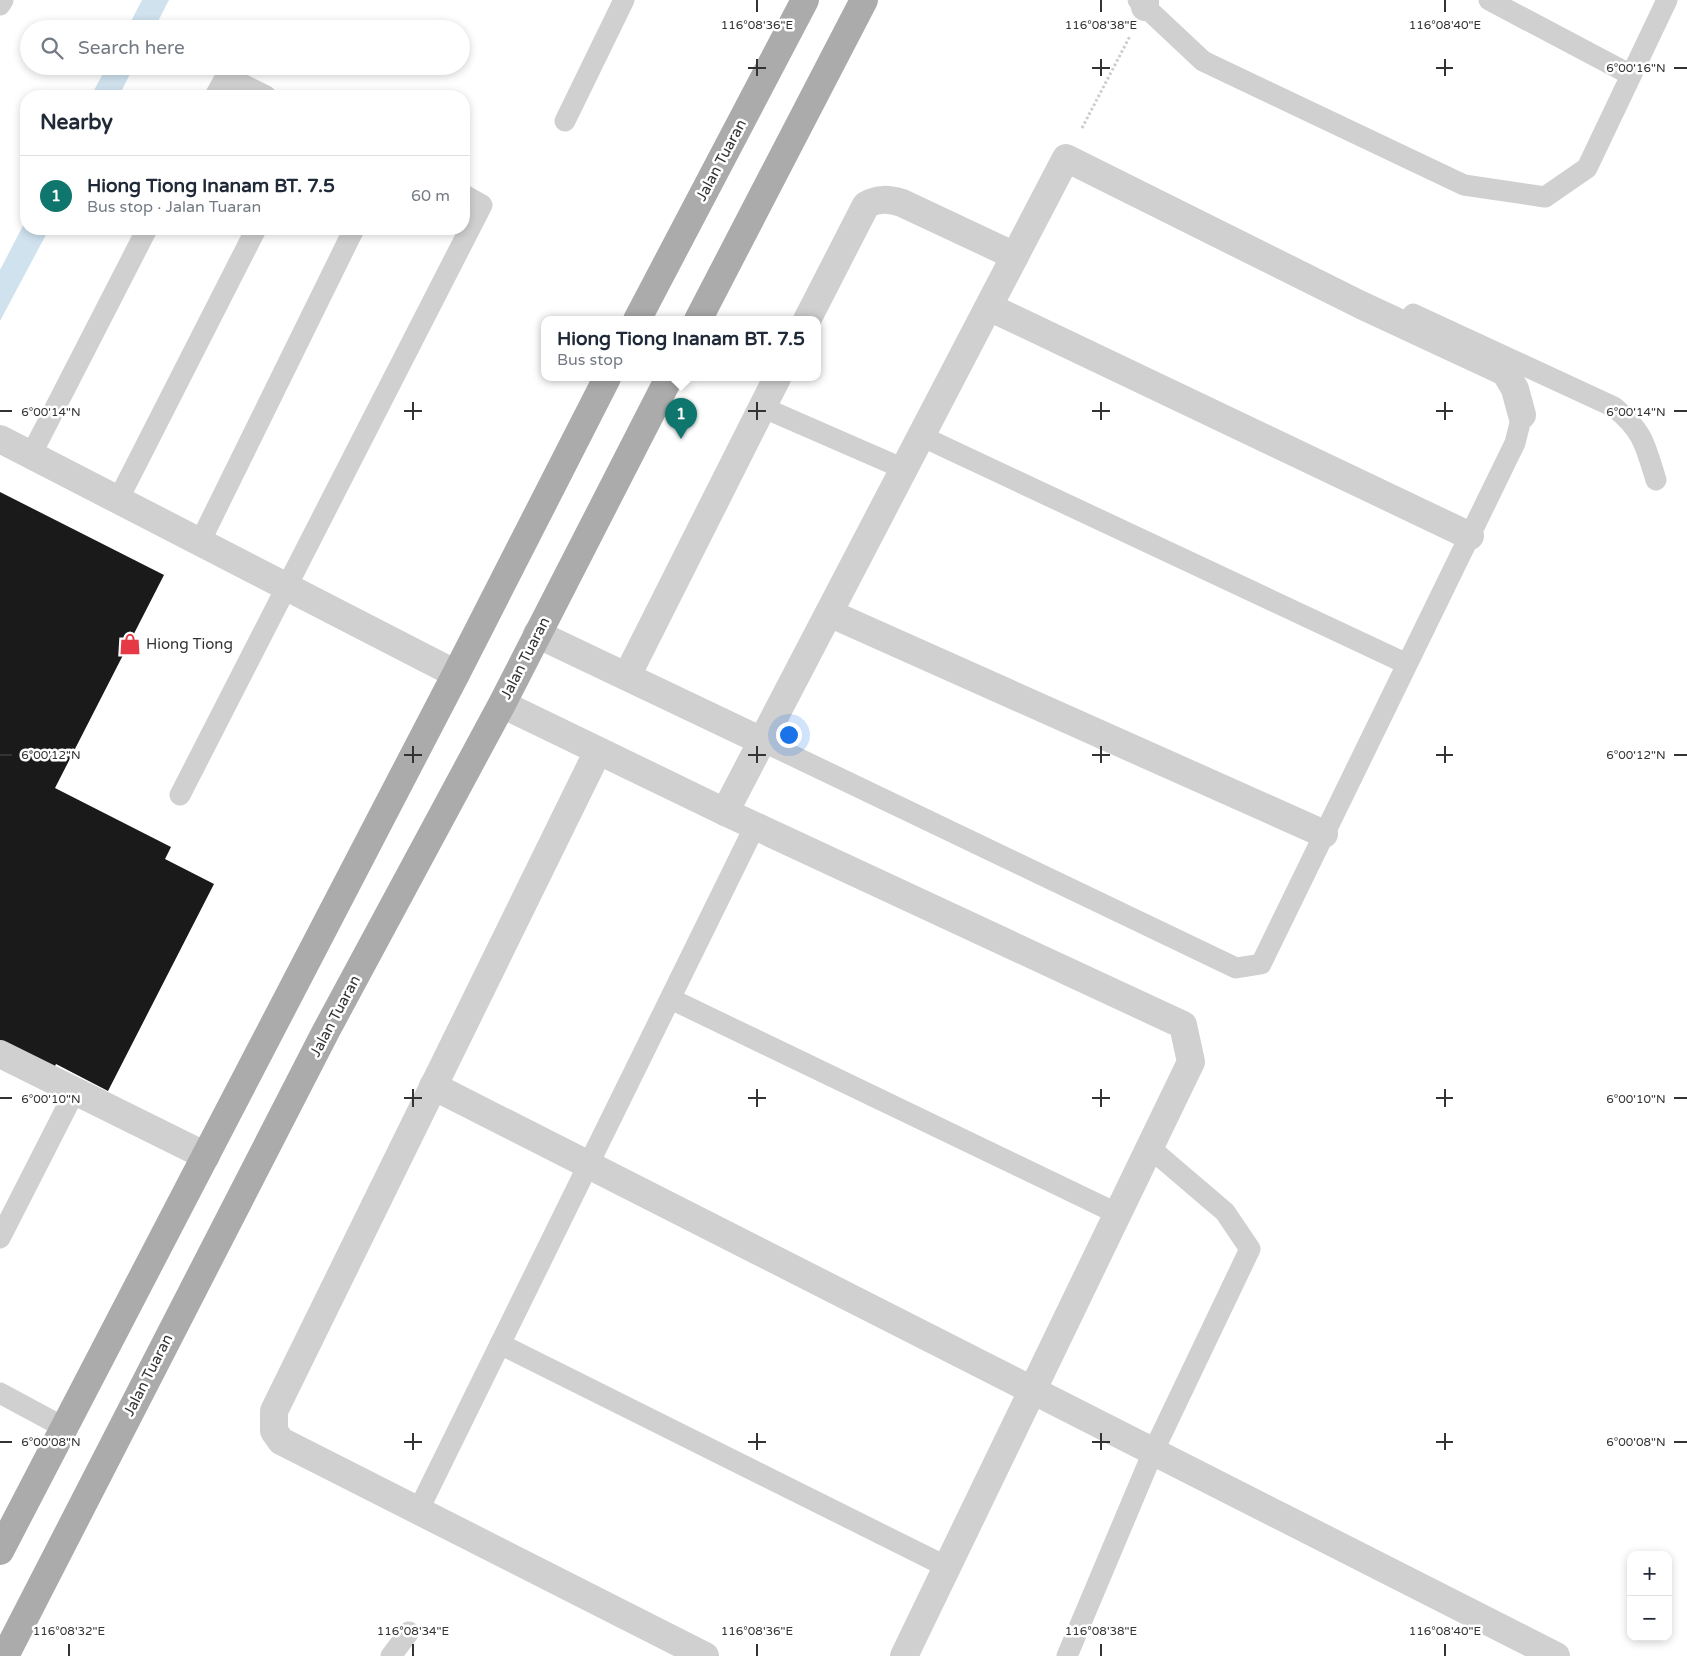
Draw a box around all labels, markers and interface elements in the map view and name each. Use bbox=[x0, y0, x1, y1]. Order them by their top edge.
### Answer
text: 116°08'36"E bbox=[721, 18, 794, 32]
text: 116°08'38"E bbox=[1065, 18, 1138, 32]
text: 116°08'40"E bbox=[1409, 18, 1482, 32]
search box bbox=[20, 20, 470, 75]
icon: search bbox=[38, 34, 66, 62]
text: Search here bbox=[78, 37, 185, 59]
text: 6°00'16"N bbox=[1606, 61, 1666, 75]
text: Nearby bbox=[40, 110, 113, 135]
street label: Jalan Tuaran bbox=[692, 116, 750, 204]
text: Hiong Tiong Inanam BT. 7.5 bbox=[87, 175, 335, 197]
text: 1 bbox=[51, 186, 61, 206]
text: 60 m bbox=[411, 186, 450, 206]
text: Bus stop · Jalan Tuaran bbox=[87, 197, 261, 217]
popup bbox=[541, 316, 821, 381]
text: Hiong Tiong Inanam BT. 7.5 bbox=[557, 328, 805, 350]
text: Bus stop bbox=[557, 350, 623, 370]
pin: 1 bbox=[665, 398, 697, 439]
text: 6°00'14"N bbox=[21, 405, 81, 419]
text: 6°00'14"N bbox=[1606, 405, 1666, 419]
street label: Jalan Tuaran bbox=[497, 614, 553, 702]
shop icon: Hiong Tiong bbox=[117, 631, 143, 657]
place label: Hiong Tiong bbox=[146, 635, 233, 653]
your location bbox=[776, 722, 802, 748]
text: 6°00'12"N bbox=[21, 748, 81, 762]
text: 6°00'12"N bbox=[1606, 748, 1666, 762]
street label: Jalan Tuaran bbox=[306, 972, 364, 1060]
text: 6°00'10"N bbox=[21, 1092, 81, 1106]
text: 6°00'10"N bbox=[1606, 1092, 1666, 1106]
street label: Jalan Tuaran bbox=[120, 1331, 176, 1419]
text: 6°00'08"N bbox=[21, 1435, 81, 1449]
text: 6°00'08"N bbox=[1606, 1435, 1666, 1449]
map controls bbox=[1627, 1551, 1672, 1641]
button: + bbox=[1627, 1551, 1672, 1596]
button: − bbox=[1627, 1596, 1672, 1641]
text: 116°08'32"E bbox=[33, 1624, 106, 1638]
text: 116°08'34"E bbox=[377, 1624, 450, 1638]
text: 116°08'36"E bbox=[721, 1624, 794, 1638]
text: 116°08'38"E bbox=[1065, 1624, 1138, 1638]
text: 116°08'40"E bbox=[1409, 1624, 1482, 1638]

